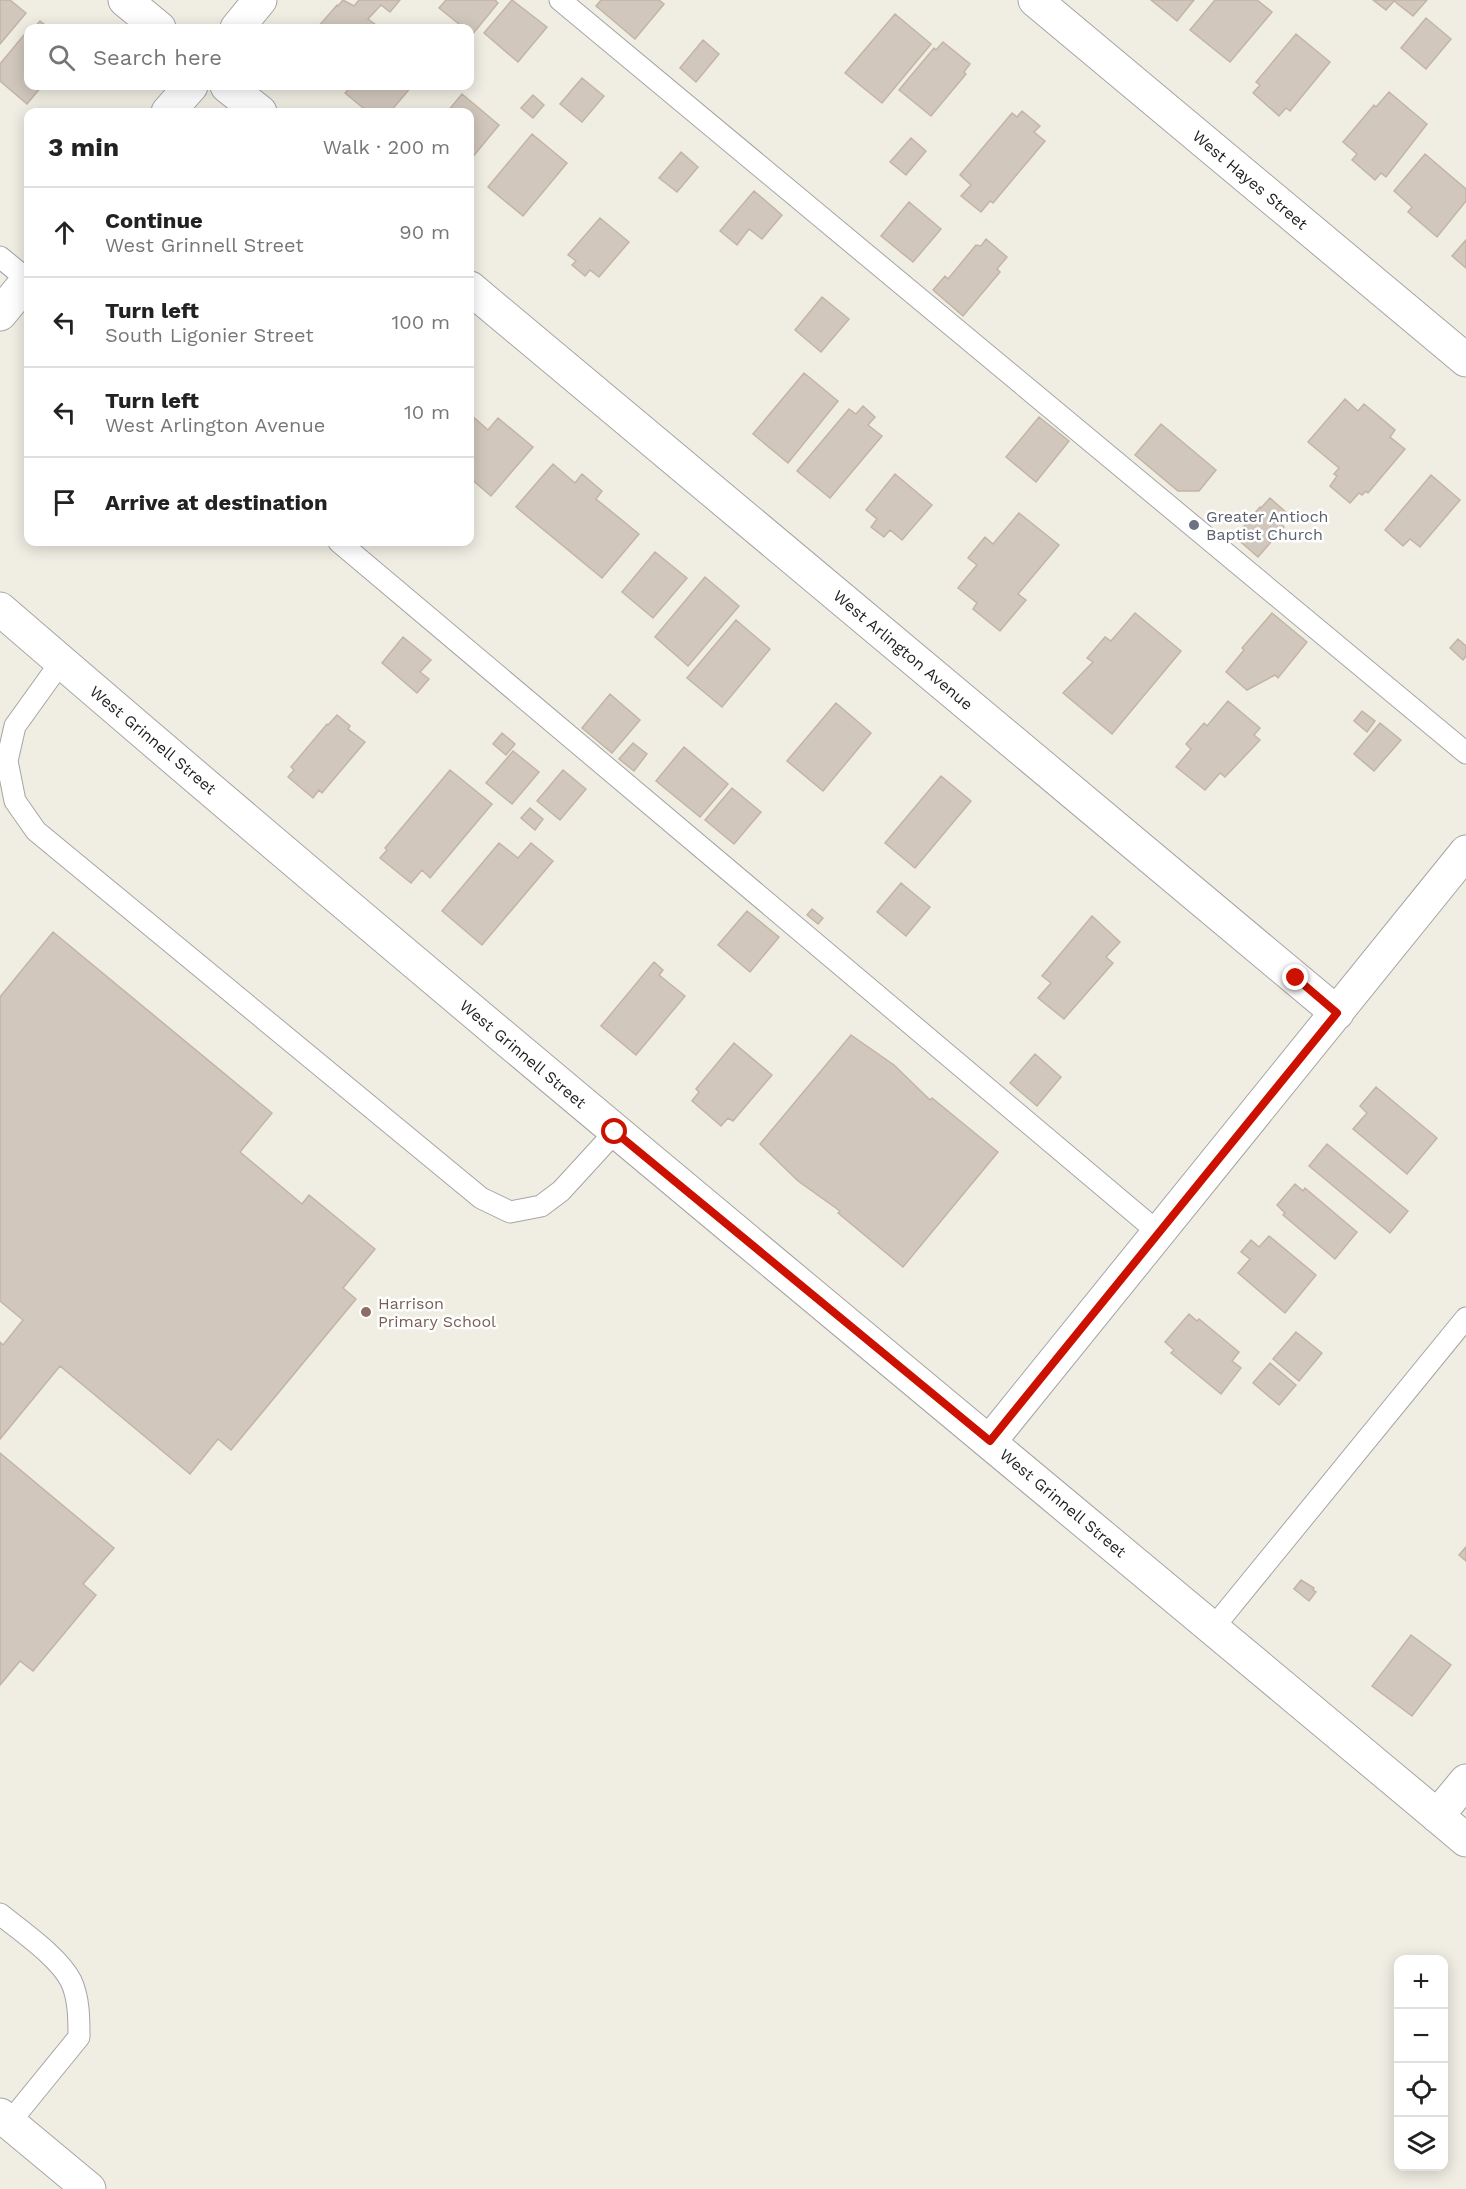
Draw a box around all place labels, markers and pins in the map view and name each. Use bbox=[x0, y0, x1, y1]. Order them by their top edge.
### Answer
place label: Greater Antioch Baptist Church bbox=[1206, 507, 1329, 544]
marker: Greater Antioch Baptist Church bbox=[1187, 518, 1201, 532]
place label: Harrison Primary School bbox=[378, 1294, 496, 1331]
marker: Harrison Primary School bbox=[359, 1305, 373, 1319]

